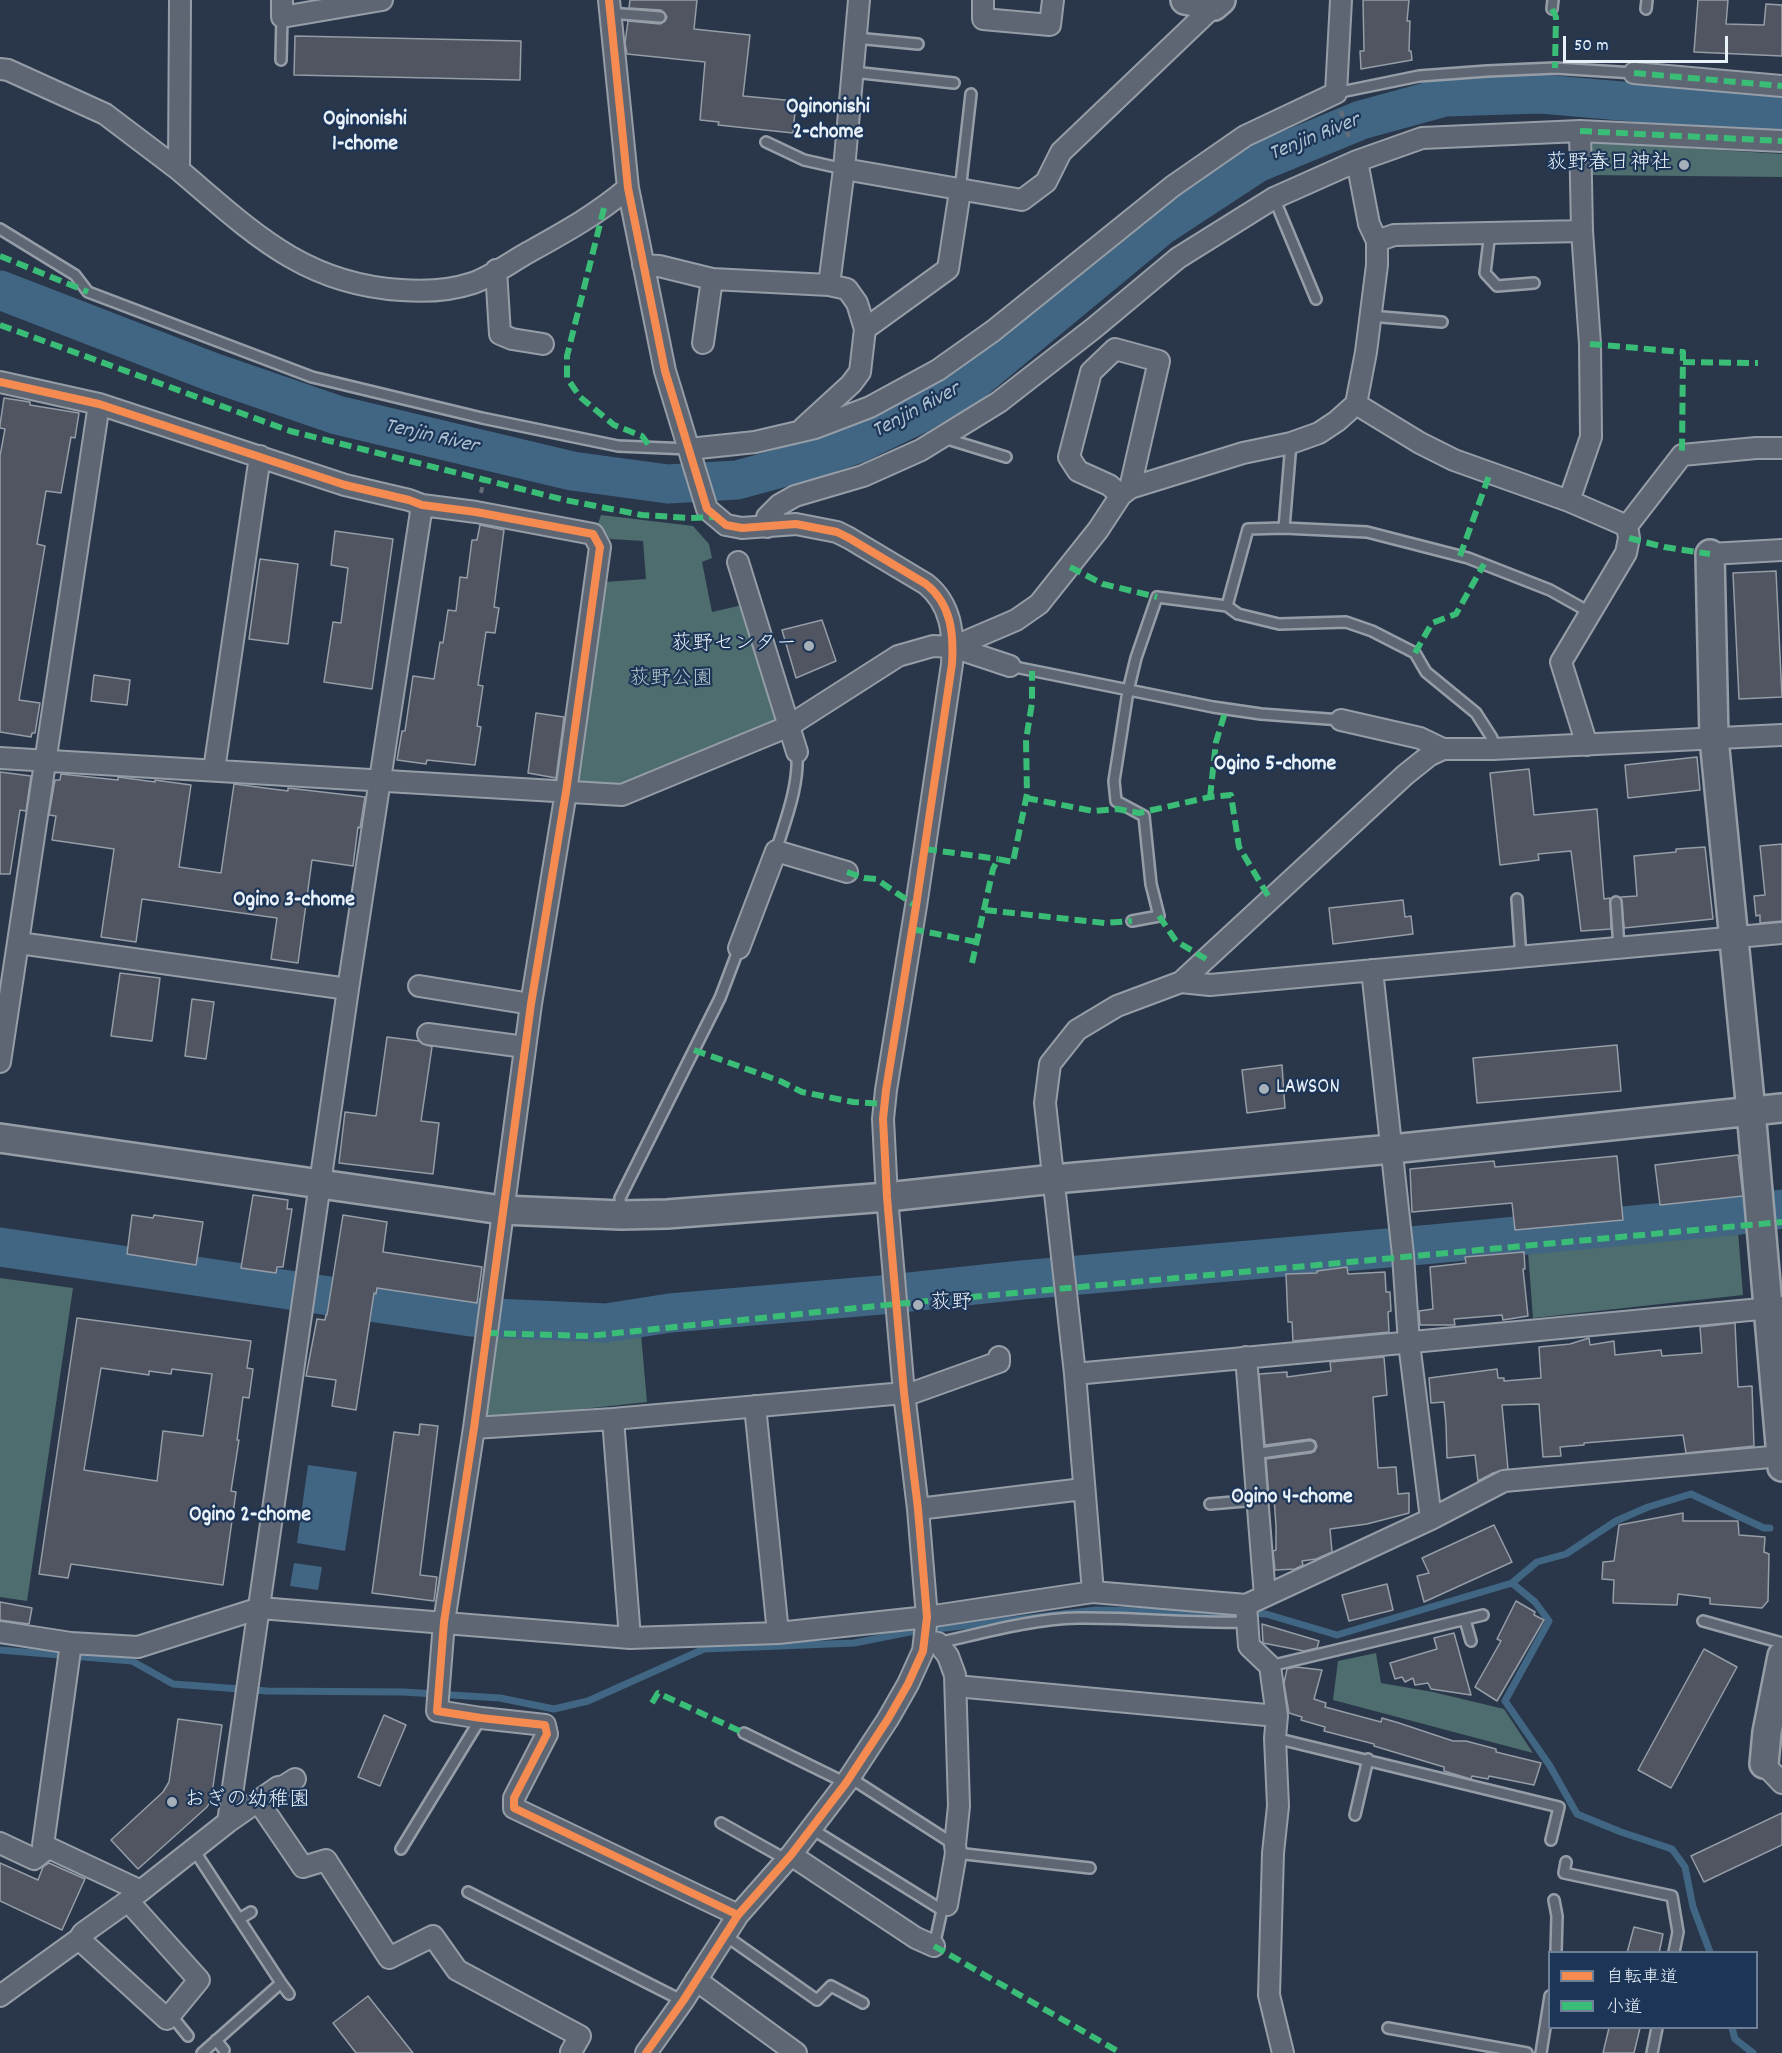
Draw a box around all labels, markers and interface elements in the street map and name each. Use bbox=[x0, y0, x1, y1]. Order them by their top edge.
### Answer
scale bar bbox=[1566, 24, 1731, 62]
text: 50 m bbox=[1574, 34, 1609, 59]
district label: Oginonishi 2-chome bbox=[786, 96, 870, 148]
district label: Oginonishi 1-chome bbox=[323, 108, 407, 160]
water label: Tenjin River bbox=[1266, 109, 1364, 169]
place label: 荻野春日神社 bbox=[1546, 152, 1672, 178]
marker: 荻野春日神社 bbox=[1677, 158, 1691, 172]
water label: Tenjin River bbox=[869, 378, 965, 446]
water label: Tenjin River bbox=[382, 414, 480, 462]
place label: 荻野センター bbox=[671, 633, 797, 659]
marker: 荻野センター bbox=[802, 639, 816, 653]
park label: 荻野公園 bbox=[629, 668, 713, 694]
district label: Ogino 5-chome bbox=[1214, 753, 1336, 779]
district label: Ogino 3-chome bbox=[233, 889, 355, 915]
place label: LAWSON bbox=[1276, 1076, 1340, 1102]
marker: LAWSON bbox=[1257, 1082, 1271, 1096]
place label: 荻野 bbox=[930, 1292, 972, 1318]
marker: 荻野 bbox=[911, 1298, 925, 1312]
district label: Ogino 4-chome bbox=[1231, 1486, 1353, 1512]
district label: Ogino 2-chome bbox=[189, 1504, 311, 1530]
place label: おぎの幼稚園 bbox=[184, 1789, 310, 1815]
marker: おぎの幼稚園 bbox=[165, 1795, 179, 1809]
legend bbox=[1548, 1951, 1758, 2029]
text: 自転車道 bbox=[1606, 1966, 1678, 1991]
text: 小道 bbox=[1606, 1996, 1642, 2021]

